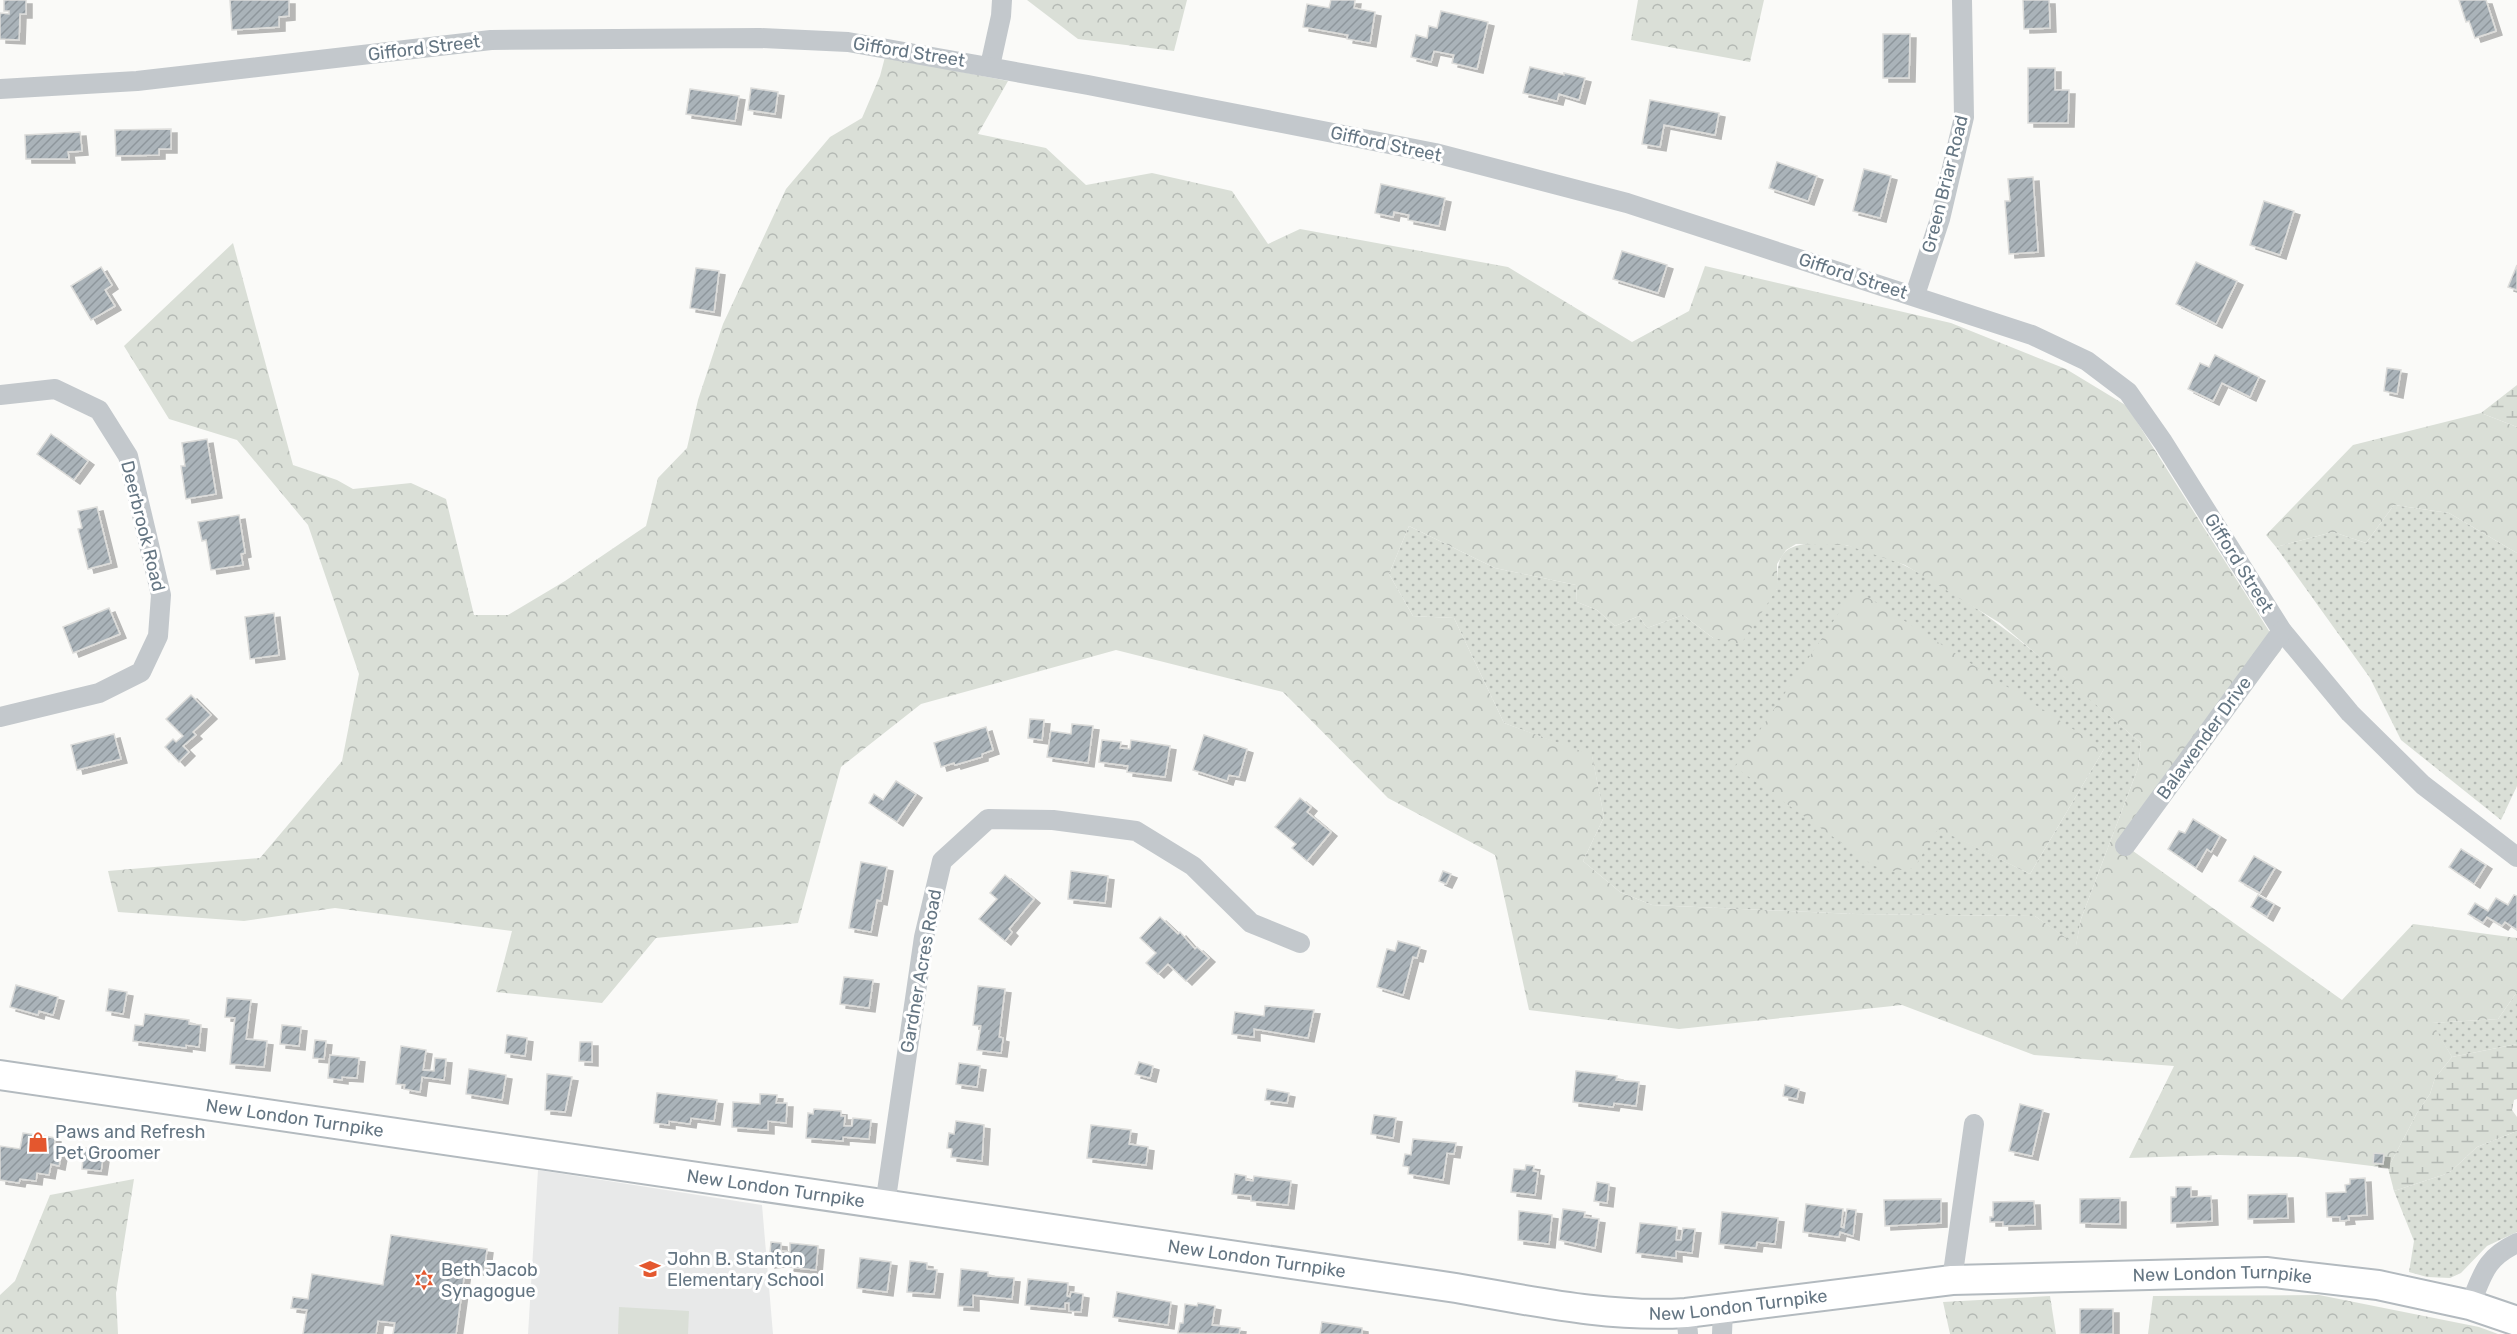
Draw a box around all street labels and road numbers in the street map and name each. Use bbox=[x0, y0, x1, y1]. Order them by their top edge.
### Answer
street label: Gifford Street bbox=[367, 30, 481, 66]
street label: Gifford Street bbox=[851, 32, 967, 72]
street label: Green Briar Road bbox=[1917, 113, 1973, 255]
street label: Gifford Street bbox=[1328, 121, 1444, 167]
street label: Gifford Street bbox=[1796, 248, 1910, 304]
street label: Deerbrook Road bbox=[116, 459, 170, 593]
street label: Gifford Street bbox=[2200, 509, 2278, 617]
street label: Balawender Drive bbox=[2152, 672, 2256, 804]
street label: Gardner Acres Road bbox=[896, 887, 946, 1055]
street label: New London Turnpike bbox=[204, 1094, 385, 1142]
street label: New London Turnpike bbox=[685, 1165, 866, 1212]
street label: New London Turnpike bbox=[1166, 1235, 1347, 1283]
street label: New London Turnpike bbox=[2132, 1261, 2313, 1288]
street label: New London Turnpike bbox=[1649, 1285, 1829, 1325]

